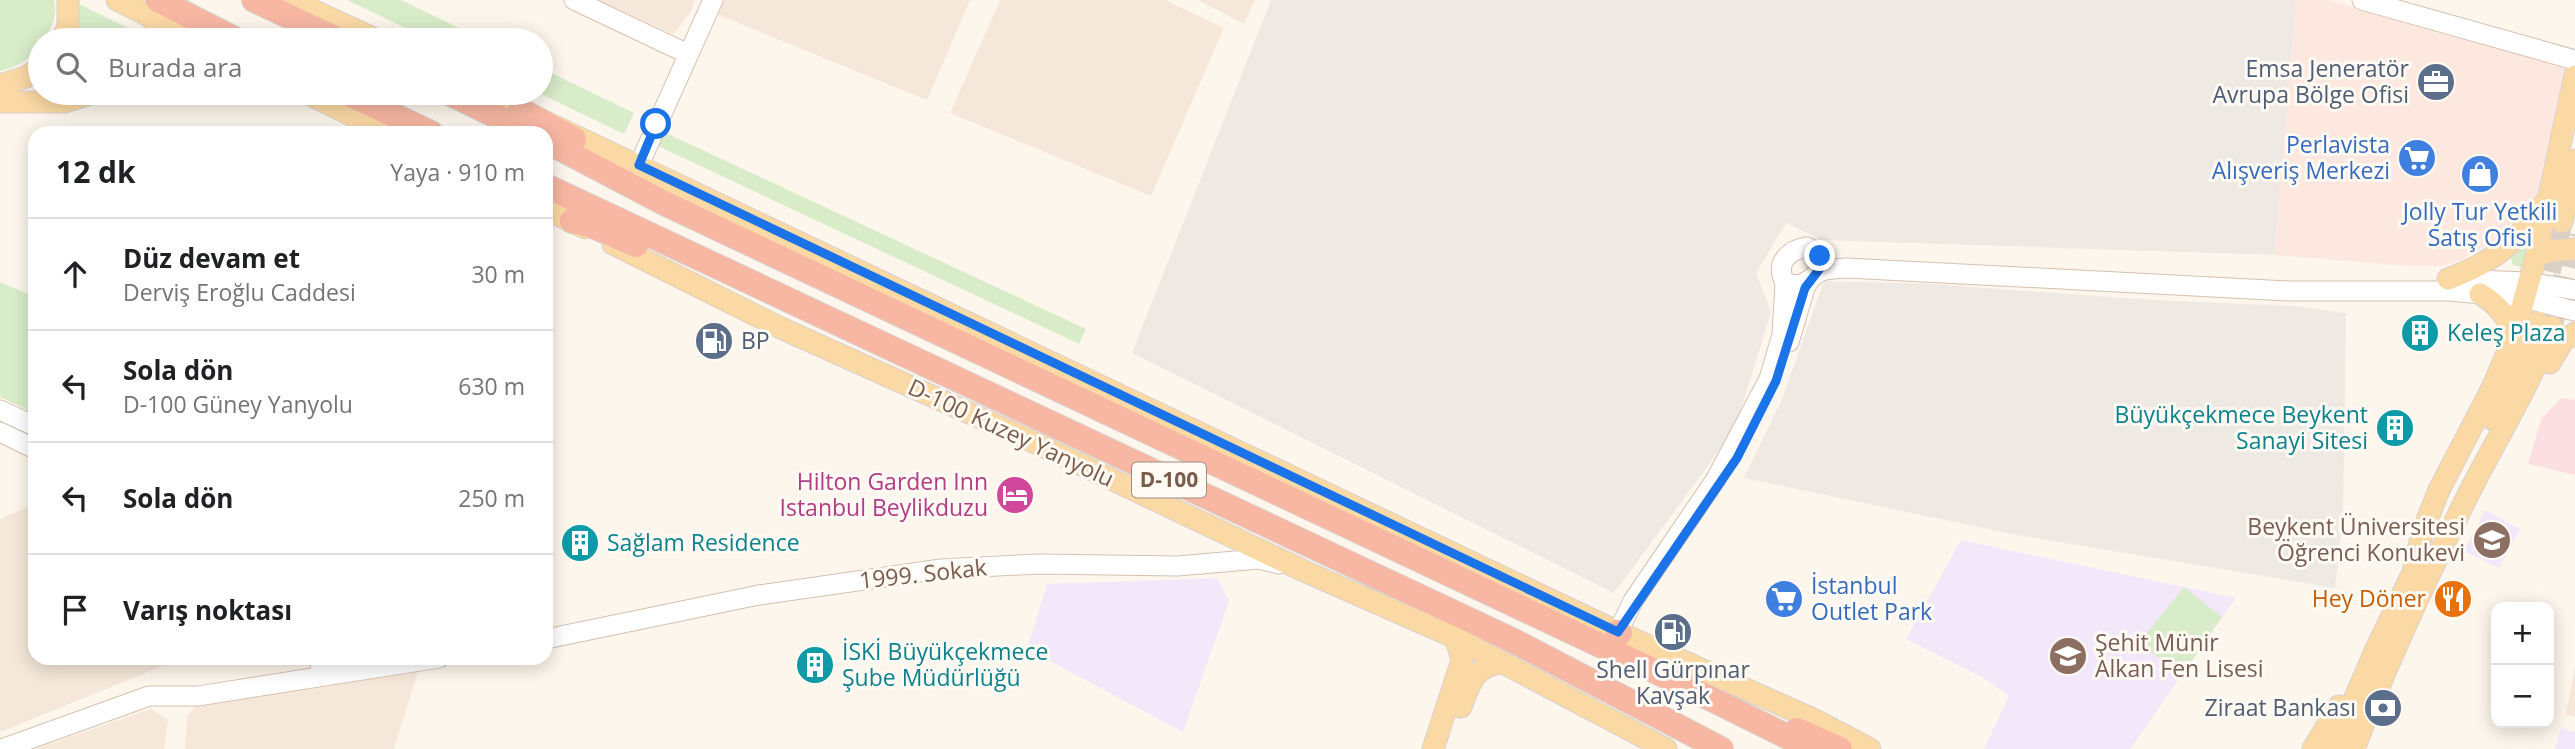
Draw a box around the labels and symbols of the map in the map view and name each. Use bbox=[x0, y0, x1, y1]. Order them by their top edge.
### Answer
place label: Emsa Jeneratör Avrupa Bölge Ofisi bbox=[2213, 52, 2410, 110]
office icon: Emsa Jeneratör Avrupa Bölge Ofisi bbox=[2415, 61, 2457, 103]
route start bbox=[640, 108, 671, 139]
place label: Perlavista Alışveriş Merkezi bbox=[2212, 128, 2390, 186]
supermarket icon: Perlavista Alışveriş Merkezi bbox=[2396, 137, 2438, 179]
shop icon: Jolly Tur Yetkili Satış Ofisi bbox=[2459, 153, 2501, 195]
place label: Jolly Tur Yetkili Satış Ofisi bbox=[2401, 195, 2557, 253]
route end bbox=[1804, 240, 1835, 271]
building icon: Keleş Plaza bbox=[2399, 312, 2441, 354]
place label: Keleş Plaza bbox=[2447, 316, 2566, 348]
fuel station icon: BP bbox=[693, 320, 735, 362]
place label: BP bbox=[741, 324, 770, 356]
street label: D-100 Kuzey Yanyolu bbox=[903, 370, 1120, 494]
place label: Büyükçekmece Beykent Sanayi Sitesi bbox=[2115, 398, 2368, 456]
building icon: Büyükçekmece Beykent Sanayi Sitesi bbox=[2374, 407, 2416, 449]
road number: D-100 bbox=[1132, 462, 1206, 498]
place label: Hilton Garden Inn Istanbul Beylikduzu bbox=[780, 465, 988, 523]
hotel icon: Hilton Garden Inn Istanbul Beylikduzu bbox=[994, 474, 1036, 516]
place label: Beykent Üniversitesi Öğrenci Konukevi bbox=[2247, 510, 2465, 568]
school or university icon: Beykent Üniversitesi Öğrenci Konukevi bbox=[2471, 519, 2513, 561]
building icon: Sağlam Residence bbox=[559, 522, 601, 564]
place label: Sağlam Residence bbox=[607, 526, 800, 558]
street label: 1999. Sokak bbox=[858, 550, 988, 596]
place label: İstanbul Outlet Park bbox=[1811, 569, 1932, 627]
supermarket icon: İstanbul Outlet Park bbox=[1763, 578, 1805, 620]
restaurant icon: Hey Döner bbox=[2432, 578, 2474, 620]
place label: Hey Döner bbox=[2312, 582, 2427, 614]
fuel station icon: Shell Gürpınar Kavşak bbox=[1652, 611, 1694, 653]
place label: Şehit Münir Alkan Fen Lisesi bbox=[2095, 626, 2264, 684]
place label: İSKİ Büyükçekmece Şube Müdürlüğü bbox=[842, 635, 1048, 693]
school or university icon: Şehit Münir Alkan Fen Lisesi bbox=[2047, 635, 2089, 677]
building icon: İSKİ Büyükçekmece Şube Müdürlüğü bbox=[794, 644, 836, 686]
place label: Shell Gürpınar Kavşak bbox=[1596, 653, 1750, 711]
bank icon: Ziraat Bankası bbox=[2362, 687, 2404, 729]
place label: Ziraat Bankası bbox=[2205, 691, 2356, 723]

